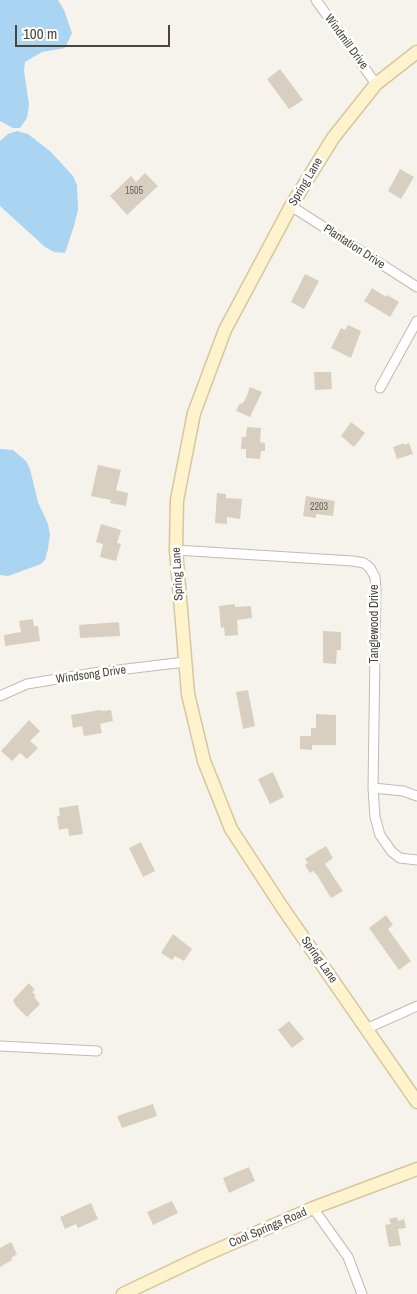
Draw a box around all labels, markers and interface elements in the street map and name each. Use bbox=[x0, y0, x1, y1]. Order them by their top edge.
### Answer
street label: Windmill Drive bbox=[321, 12, 371, 72]
scale bar bbox=[18, 15, 172, 47]
text: 100 m bbox=[23, 23, 57, 44]
street label: Spring Lane bbox=[286, 155, 326, 209]
house number: 1505 bbox=[125, 185, 143, 197]
street label: Plantation Drive bbox=[320, 222, 388, 272]
house number: 2203 bbox=[310, 501, 328, 513]
street label: Spring Lane bbox=[169, 547, 187, 601]
street label: Tanglewood Drive bbox=[368, 585, 382, 663]
street label: Windsong Drive bbox=[55, 663, 127, 687]
street label: Spring Lane bbox=[298, 934, 340, 986]
street label: Cool Springs Road bbox=[227, 1205, 309, 1251]

